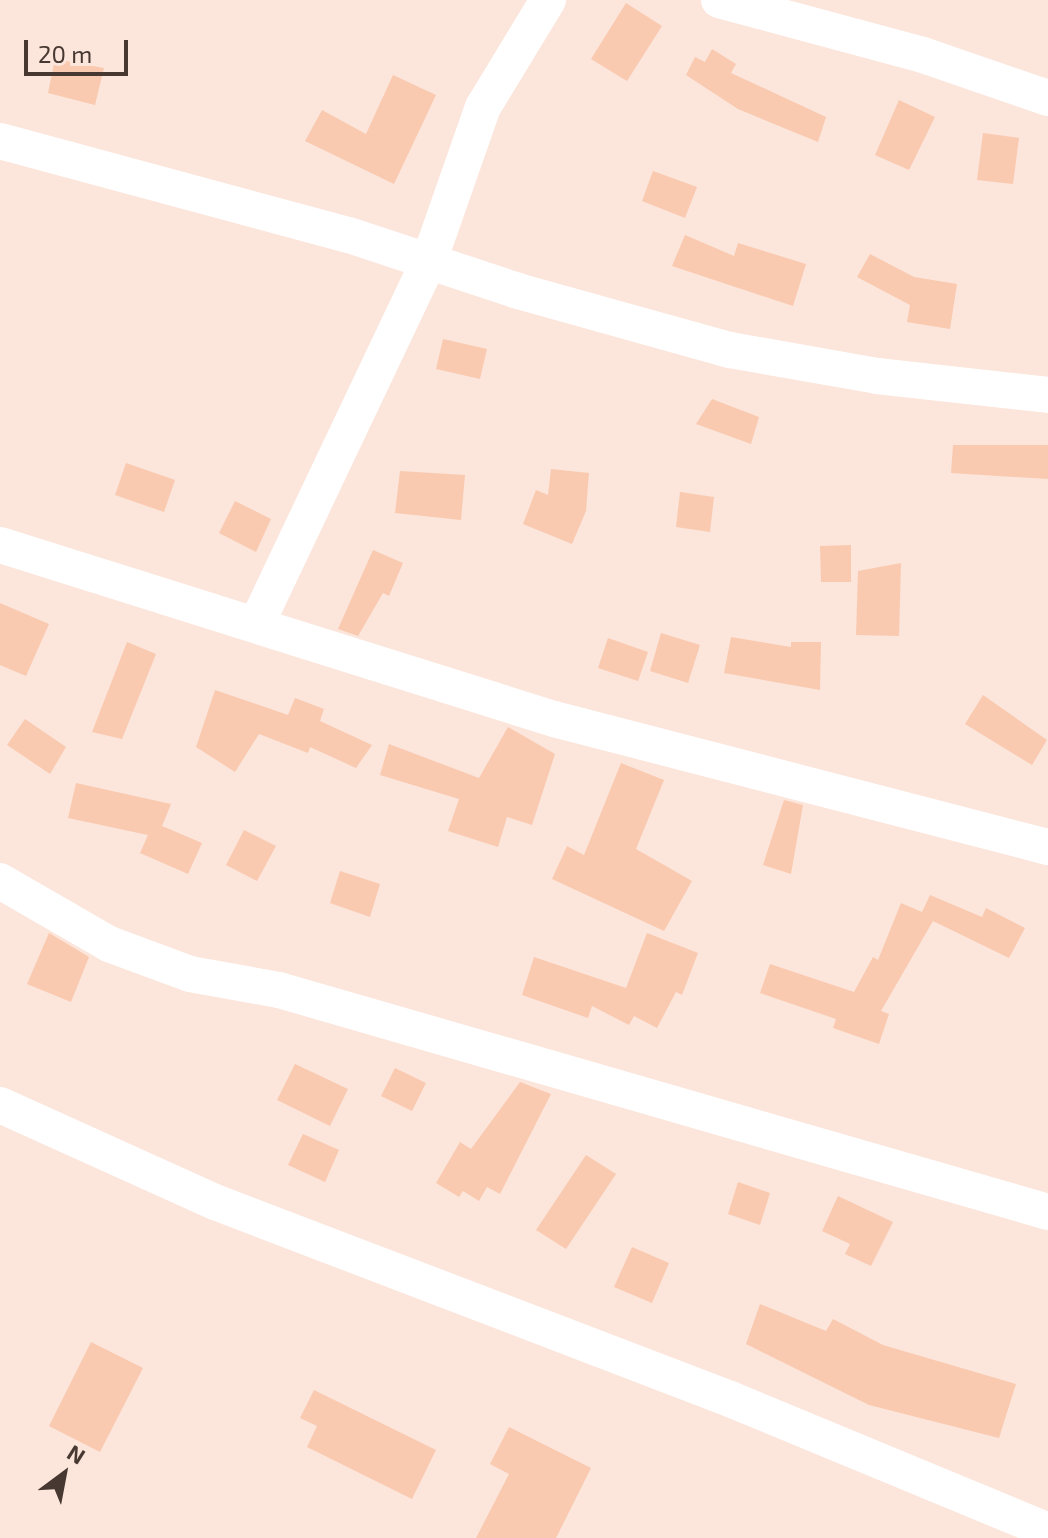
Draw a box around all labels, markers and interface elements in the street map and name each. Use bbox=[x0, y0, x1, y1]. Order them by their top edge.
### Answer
scale bar bbox=[28, 24, 132, 74]
text: 20 m bbox=[38, 39, 92, 68]
north arrow bbox=[24, 1434, 104, 1514]
text: N bbox=[63, 1438, 90, 1469]

